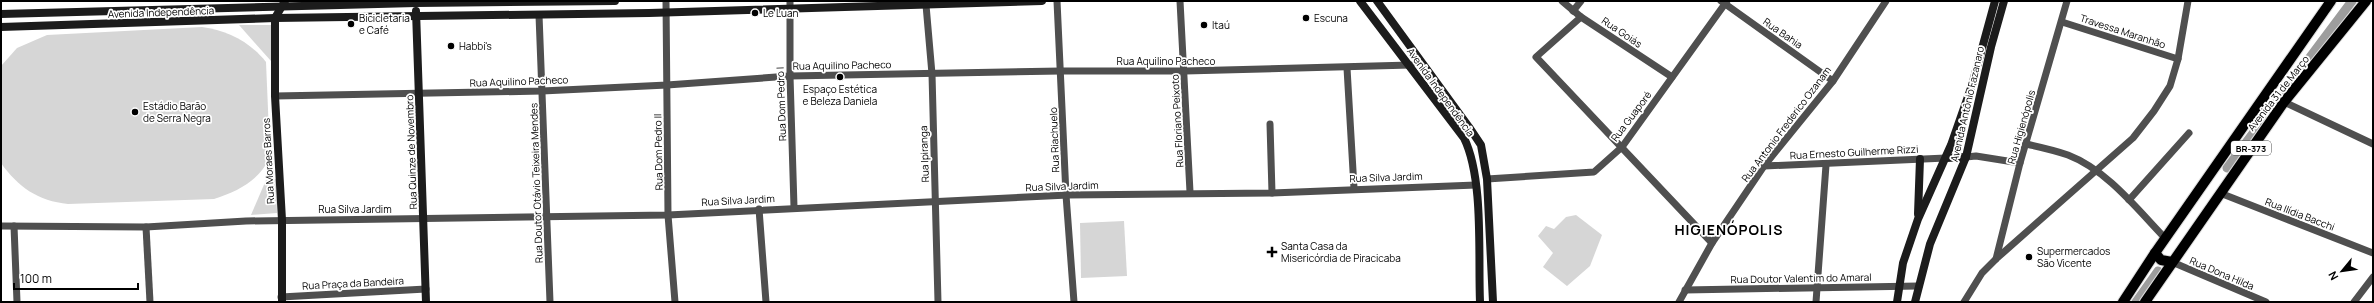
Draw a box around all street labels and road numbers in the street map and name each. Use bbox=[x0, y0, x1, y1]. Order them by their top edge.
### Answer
street label: Avenida Independência bbox=[108, 3, 214, 21]
street label: Travessa Maranhão bbox=[2078, 11, 2168, 51]
street label: Rua Goiás bbox=[1599, 13, 1645, 51]
street label: Rua Bahia bbox=[1760, 14, 1806, 52]
street label: Avenida Independência bbox=[1404, 45, 1478, 139]
street label: Avenida Antônio Fazanaro bbox=[1947, 45, 1987, 163]
street label: Avenida 31 de Março bbox=[2244, 52, 2312, 134]
street label: Rua Aquilino Pacheco bbox=[1117, 54, 1215, 68]
street label: Rua Aquilino Pacheco bbox=[792, 57, 892, 73]
street label: Rua Antonio Frederico Ozanam bbox=[1738, 63, 1834, 185]
street label: Rua Dom Pedro I bbox=[773, 67, 789, 141]
street label: Rua Aquilino Pacheco bbox=[469, 72, 569, 90]
street label: Rua Floriano Peixoto bbox=[1168, 74, 1186, 168]
street label: Rua Guaporé bbox=[1607, 88, 1655, 144]
street label: Rua Higienópolis bbox=[2004, 88, 2038, 166]
street label: Rua Quinze de Novembro bbox=[402, 94, 420, 210]
street label: Rua Doutor Otávio Teixeira Mendes bbox=[526, 103, 546, 263]
street label: Rua Riachuelo bbox=[1046, 107, 1062, 173]
street label: Rua Dom Pedro II bbox=[650, 113, 666, 191]
street label: Rua Moraes Barros bbox=[259, 118, 277, 204]
street label: Rua Ipiranga bbox=[916, 125, 932, 183]
road number: BR-373 bbox=[2231, 141, 2271, 155]
street label: Rua Ernesto Guilherme Rizzi bbox=[1789, 142, 1919, 162]
street label: Rua Silva Jardim bbox=[1349, 169, 1423, 185]
street label: Rua Silva Jardim bbox=[1025, 178, 1099, 194]
street label: Rua Silva Jardim bbox=[701, 191, 775, 209]
street label: Rua Ilídia Bacchi bbox=[2263, 194, 2337, 234]
street label: Rua Silva Jardim bbox=[318, 202, 392, 216]
street label: Rua Dona Hilda bbox=[2188, 253, 2256, 293]
street label: Rua Doutor Valentim do Amaral bbox=[1730, 270, 1872, 286]
street label: Rua Praça da Bandeira bbox=[302, 273, 404, 293]

